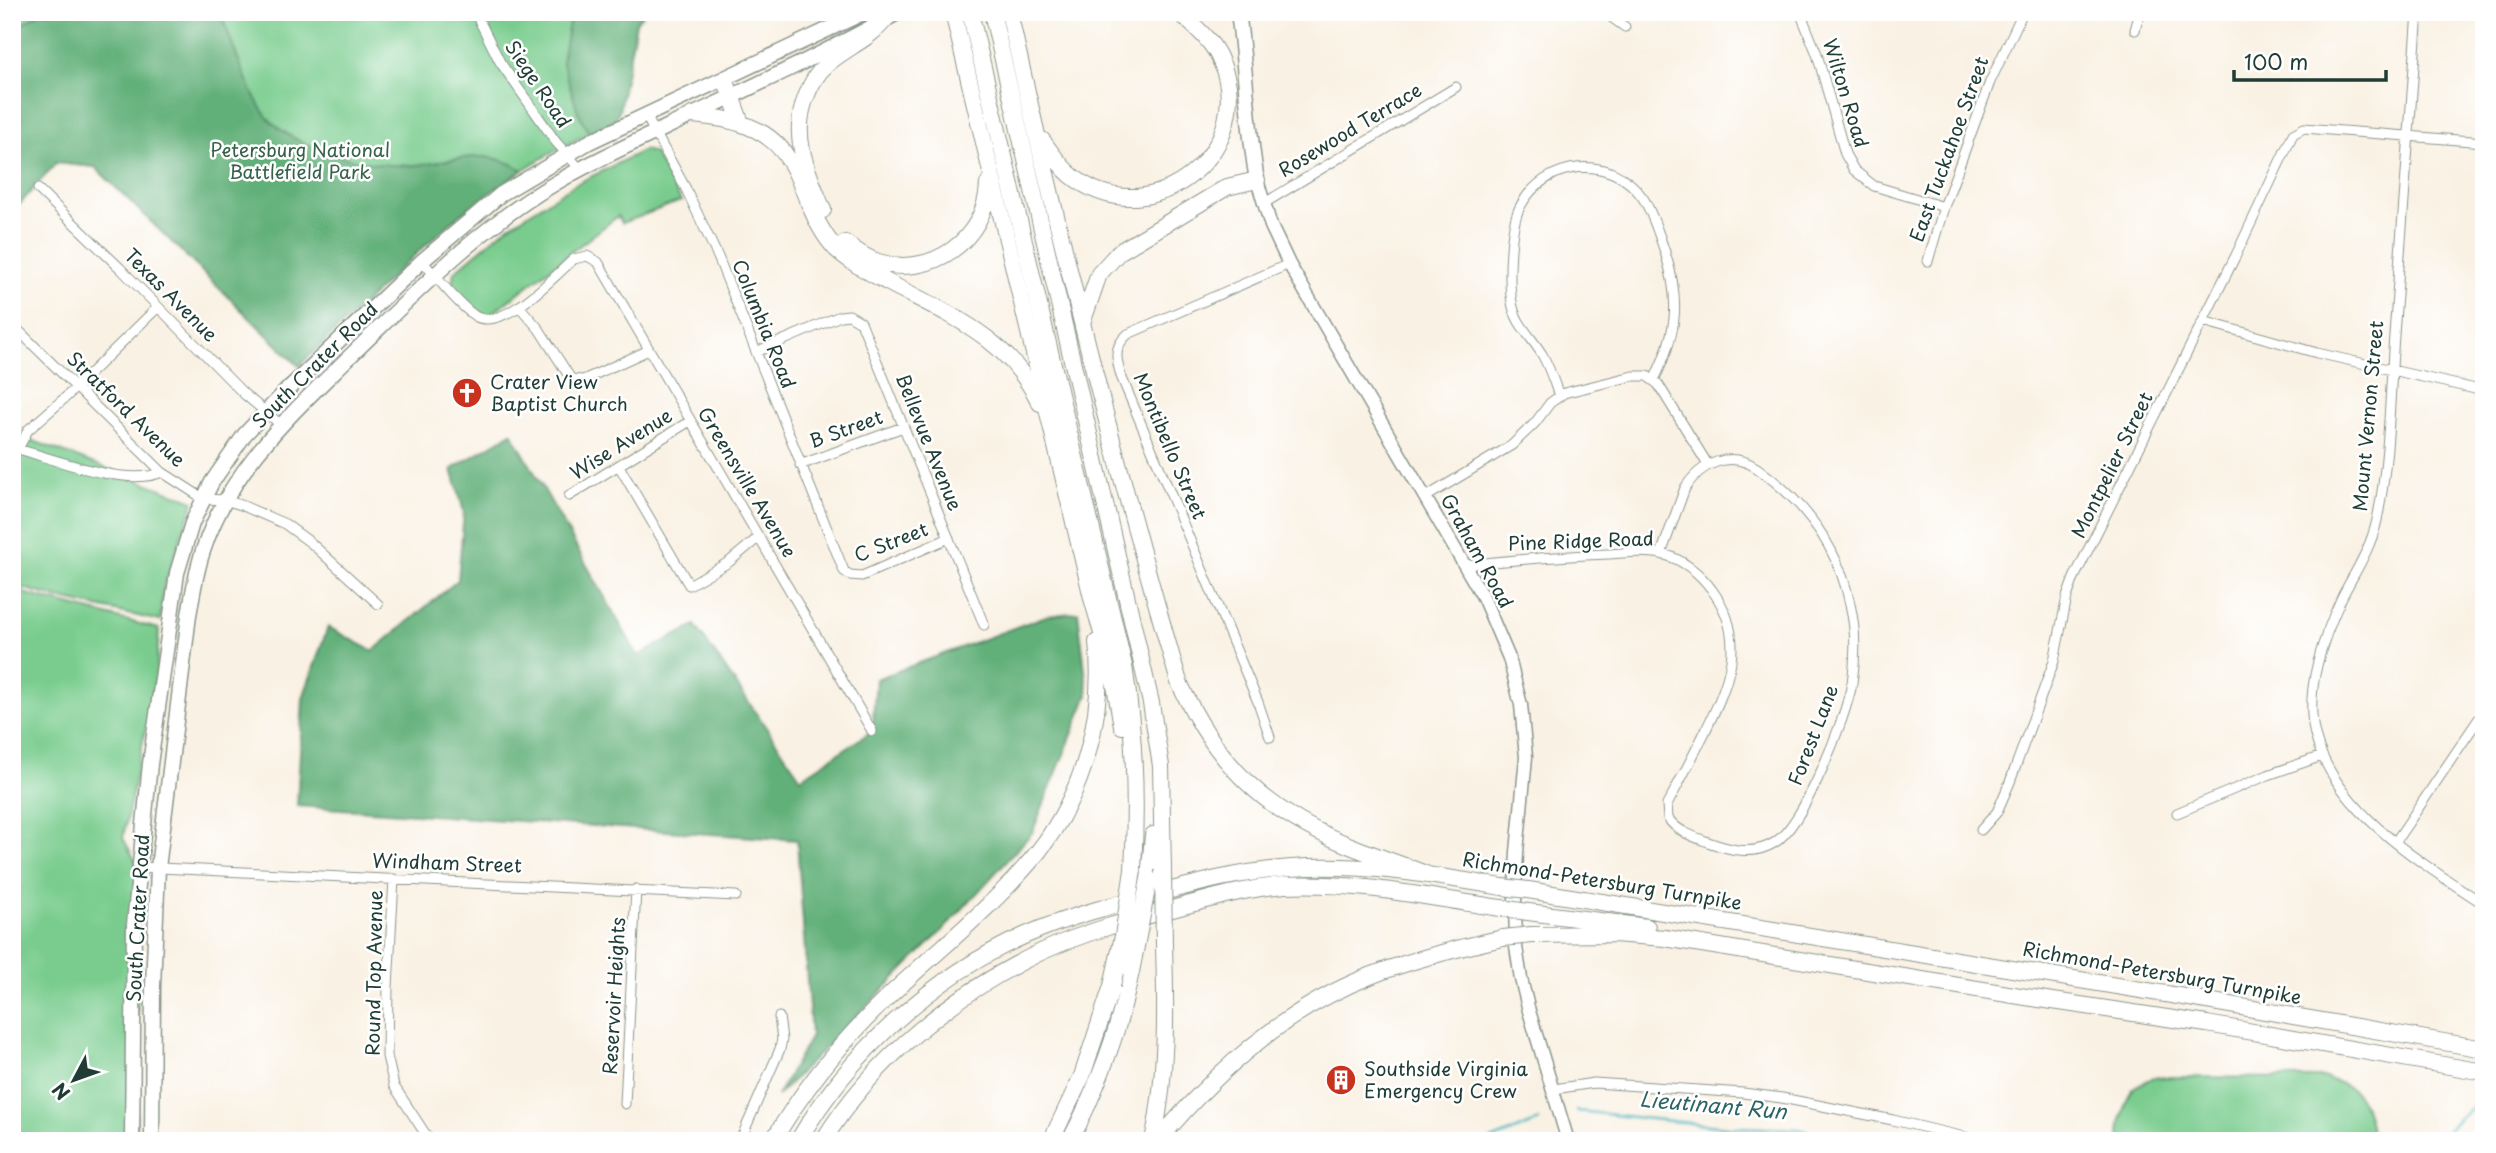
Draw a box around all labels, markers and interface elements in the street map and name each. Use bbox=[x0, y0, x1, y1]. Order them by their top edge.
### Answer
street label: Siege Road bbox=[499, 34, 579, 133]
street label: Wilton Road bbox=[1817, 35, 1877, 151]
scale bar bbox=[2234, 38, 2386, 82]
text: 100 m bbox=[2244, 45, 2308, 77]
street label: East Tuckahoe Street bbox=[1901, 52, 1995, 245]
street label: Rosewood Terrace bbox=[1272, 75, 1426, 183]
park label: Petersburg National Battlefield Park bbox=[210, 135, 390, 185]
street label: Texas Avenue bbox=[119, 241, 225, 347]
street label: Columbia Road bbox=[726, 255, 804, 392]
street label: South Crater Road bbox=[245, 295, 384, 434]
street label: Mount Vernon Street bbox=[2345, 319, 2389, 513]
street label: Stratford Avenue bbox=[61, 344, 192, 472]
place label: Crater View Baptist Church bbox=[490, 367, 628, 417]
street label: Montibello Street bbox=[1127, 368, 1215, 523]
street label: Bellevue Avenue bbox=[890, 369, 970, 515]
church icon: Crater View Baptist Church bbox=[450, 376, 484, 410]
street label: Montpelier Street bbox=[2064, 386, 2159, 542]
street label: Wise Avenue bbox=[564, 401, 677, 486]
street label: Greensville Avenue bbox=[692, 401, 804, 562]
street label: B Street bbox=[805, 402, 886, 454]
street label: Graham Road bbox=[1435, 488, 1521, 613]
street label: C Street bbox=[850, 514, 932, 568]
street label: Pine Ridge Road bbox=[1508, 523, 1654, 557]
street label: Forest Lane bbox=[1780, 680, 1844, 789]
street label: South Crater Road bbox=[119, 833, 155, 1003]
street label: Richmond-Petersburg Turnpike bbox=[1460, 844, 1744, 916]
street label: Windham Street bbox=[372, 845, 523, 879]
street label: Round Top Avenue bbox=[358, 890, 388, 1056]
street label: Reservoir Heights bbox=[595, 916, 631, 1076]
street label: Richmond-Petersburg Turnpike bbox=[2021, 934, 2304, 1010]
north arrow bbox=[38, 1044, 108, 1114]
place label: Southside Virginia Emergency Crew bbox=[1364, 1054, 1528, 1104]
building icon: Southside Virginia Emergency Crew bbox=[1324, 1063, 1358, 1097]
text: N bbox=[45, 1077, 76, 1107]
water label: Lieutinant Run bbox=[1638, 1082, 1789, 1126]

